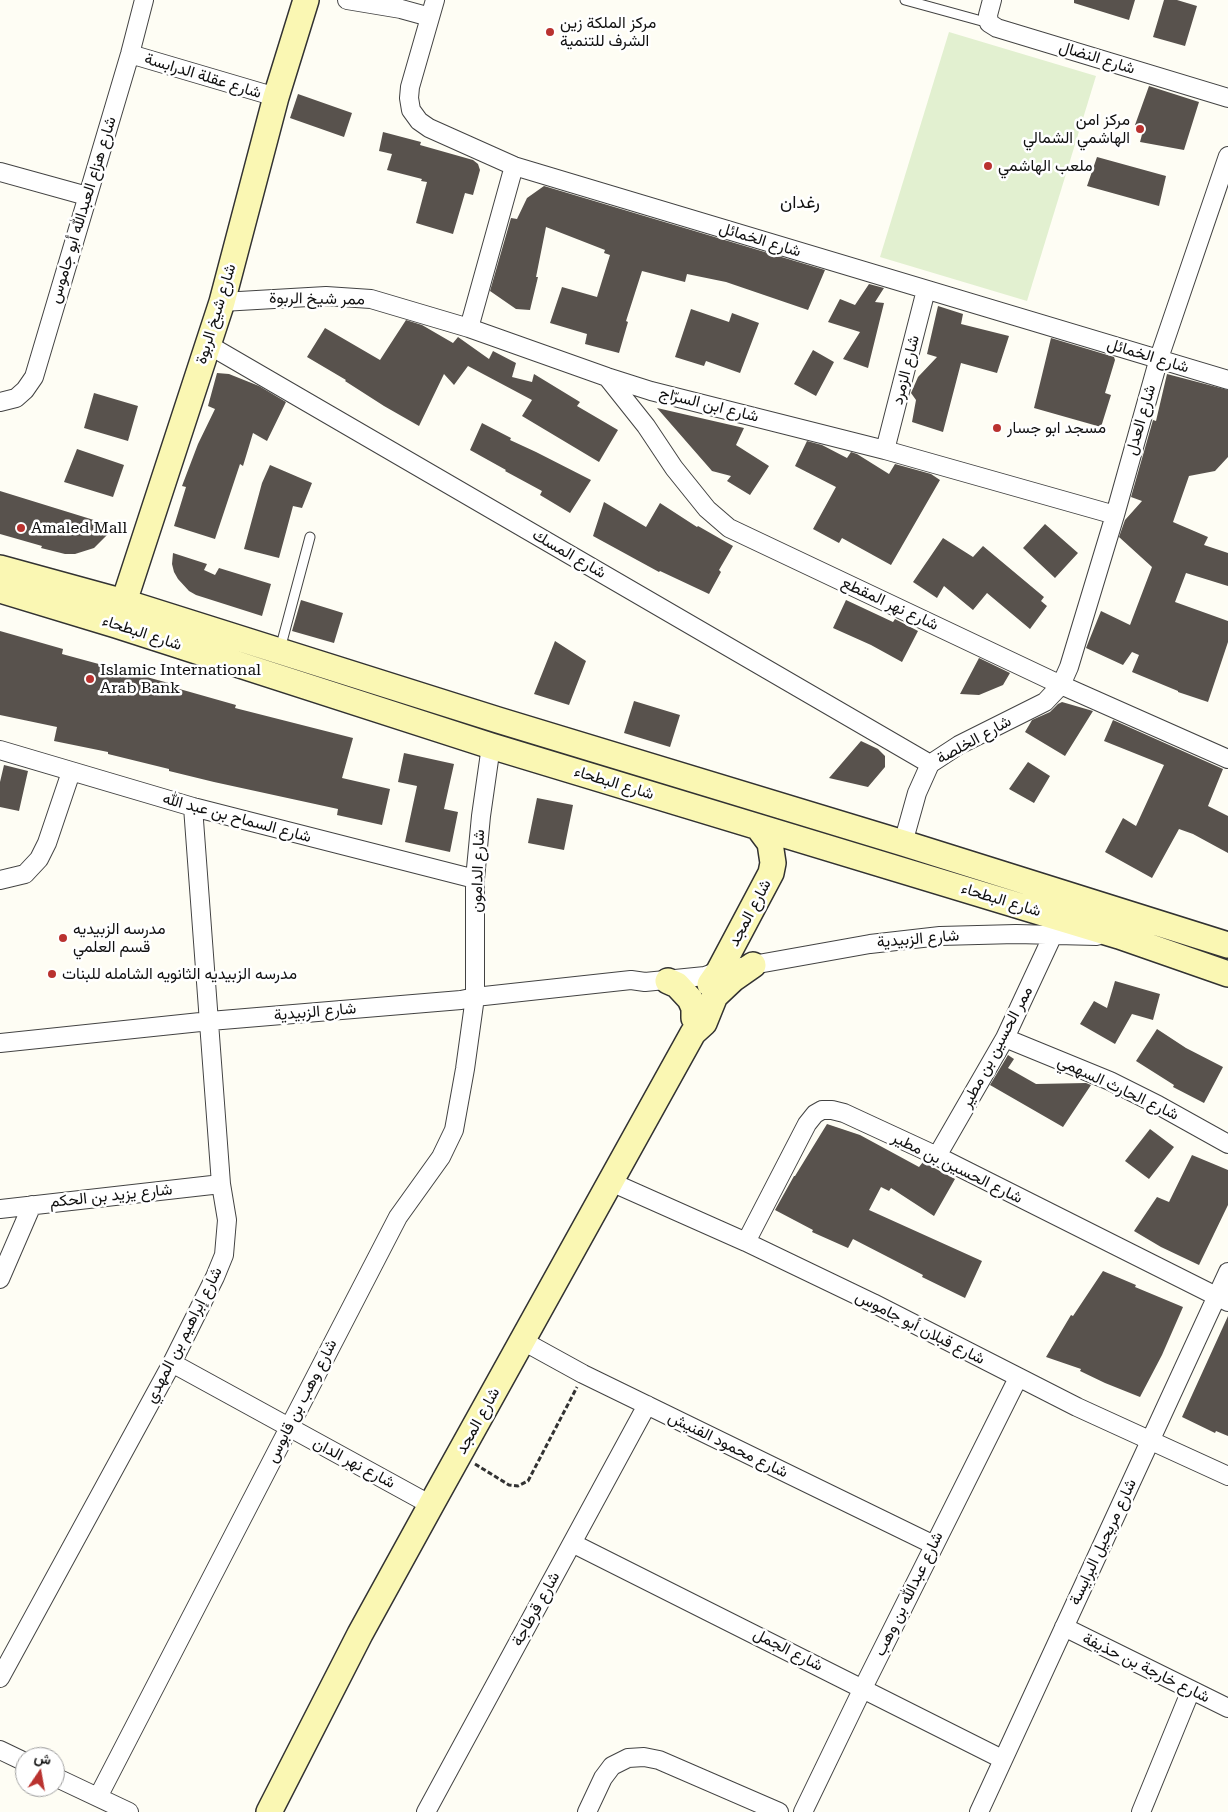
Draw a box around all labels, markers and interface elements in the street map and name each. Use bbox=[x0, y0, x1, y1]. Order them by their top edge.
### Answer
place label: مركز الملكة زين الشرف للتنمية bbox=[560, 13, 656, 51]
marker: مركز الملكة زين الشرف للتنمية bbox=[544, 26, 556, 38]
street label: شارع النضال bbox=[1057, 37, 1137, 79]
street label: شارع عقلة الدرابسة bbox=[142, 49, 264, 103]
place label: مركز امن الهاشمي الشمالي bbox=[1023, 110, 1130, 148]
street label: شارع هزاع العبدالله أبو جاموس bbox=[45, 114, 121, 306]
marker: مركز امن الهاشمي الشمالي bbox=[1134, 123, 1146, 135]
place label: ملعب الهاشمي bbox=[998, 156, 1093, 176]
marker: ملعب الهاشمي bbox=[982, 160, 994, 172]
district label: رغدان bbox=[780, 192, 820, 214]
street label: شارع الخمائل bbox=[717, 218, 803, 262]
street label: شارع شيخ الربوة bbox=[192, 261, 240, 367]
street label: ممر شيخ الربوة bbox=[269, 289, 365, 309]
street label: شارع الزمرد bbox=[888, 333, 924, 407]
street label: شارع الخمائل bbox=[1105, 334, 1191, 378]
street label: شارع ابن السرّاج bbox=[657, 383, 761, 427]
street label: شارع العدل bbox=[1122, 383, 1160, 457]
place label: مسجد ابو جسار bbox=[1007, 418, 1106, 438]
marker: مسجد ابو جسار bbox=[991, 422, 1003, 434]
place label: Amaled Mall bbox=[31, 518, 127, 538]
marker: Amaled Mall bbox=[15, 522, 27, 534]
street label: شارع المسك bbox=[529, 525, 609, 583]
street label: شارع نهر المقطع bbox=[838, 573, 942, 635]
street label: شارع البطحاء bbox=[100, 611, 184, 655]
place label: Islamic International Arab Bank bbox=[100, 660, 261, 698]
marker: Islamic International Arab Bank bbox=[84, 673, 96, 685]
street label: شارع الخلصة bbox=[933, 712, 1015, 768]
street label: شارع البطحاء bbox=[572, 762, 656, 804]
street label: شارع السماح بن عبد الله bbox=[161, 789, 313, 847]
street label: شارع الدامون bbox=[467, 829, 489, 913]
street label: شارع المجد bbox=[724, 876, 776, 950]
street label: شارع البطحاء bbox=[959, 879, 1043, 921]
place label: مدرسه الزبيديه قسم العلمي bbox=[73, 919, 166, 957]
street label: شارع الزبيدية bbox=[876, 926, 960, 952]
marker: مدرسه الزبيديه قسم العلمي bbox=[57, 932, 69, 944]
place label: مدرسه الزبيديه الثانويه الشامله للبنات bbox=[62, 964, 297, 984]
marker: مدرسه الزبيديه الثانويه الشامله للبنات bbox=[46, 968, 58, 980]
street label: ممر الحسين بن مطير bbox=[957, 983, 1037, 1111]
street label: شارع الزبيدية bbox=[273, 999, 357, 1025]
street label: شارع الحارث السهمي bbox=[1054, 1052, 1182, 1124]
street label: شارع الحسين بن مطير bbox=[888, 1128, 1026, 1208]
street label: شارع يزيد بن الحكم bbox=[49, 1180, 173, 1212]
street label: شارع إبراهيم بن المهدي bbox=[141, 1264, 227, 1406]
street label: شارع قبلان أبو جاموس bbox=[852, 1287, 988, 1369]
street label: شارع وهب بن قابوس bbox=[263, 1336, 341, 1466]
street label: شارع المجد bbox=[452, 1384, 504, 1458]
street label: شارع محمود الفنيش bbox=[665, 1408, 791, 1482]
street label: شارع نهر الدان bbox=[310, 1433, 398, 1493]
street label: شارع مريحيل البرايسة bbox=[1065, 1476, 1141, 1608]
street label: شارع عبدالله بن وهب bbox=[871, 1529, 947, 1659]
street label: شارع قرطاجة bbox=[508, 1568, 564, 1650]
street label: شارع الجمل bbox=[750, 1624, 826, 1676]
street label: شارع خارجة بن حذيفة bbox=[1079, 1629, 1213, 1707]
north arrow bbox=[15, 1747, 65, 1797]
text: ش bbox=[33, 1749, 53, 1768]

